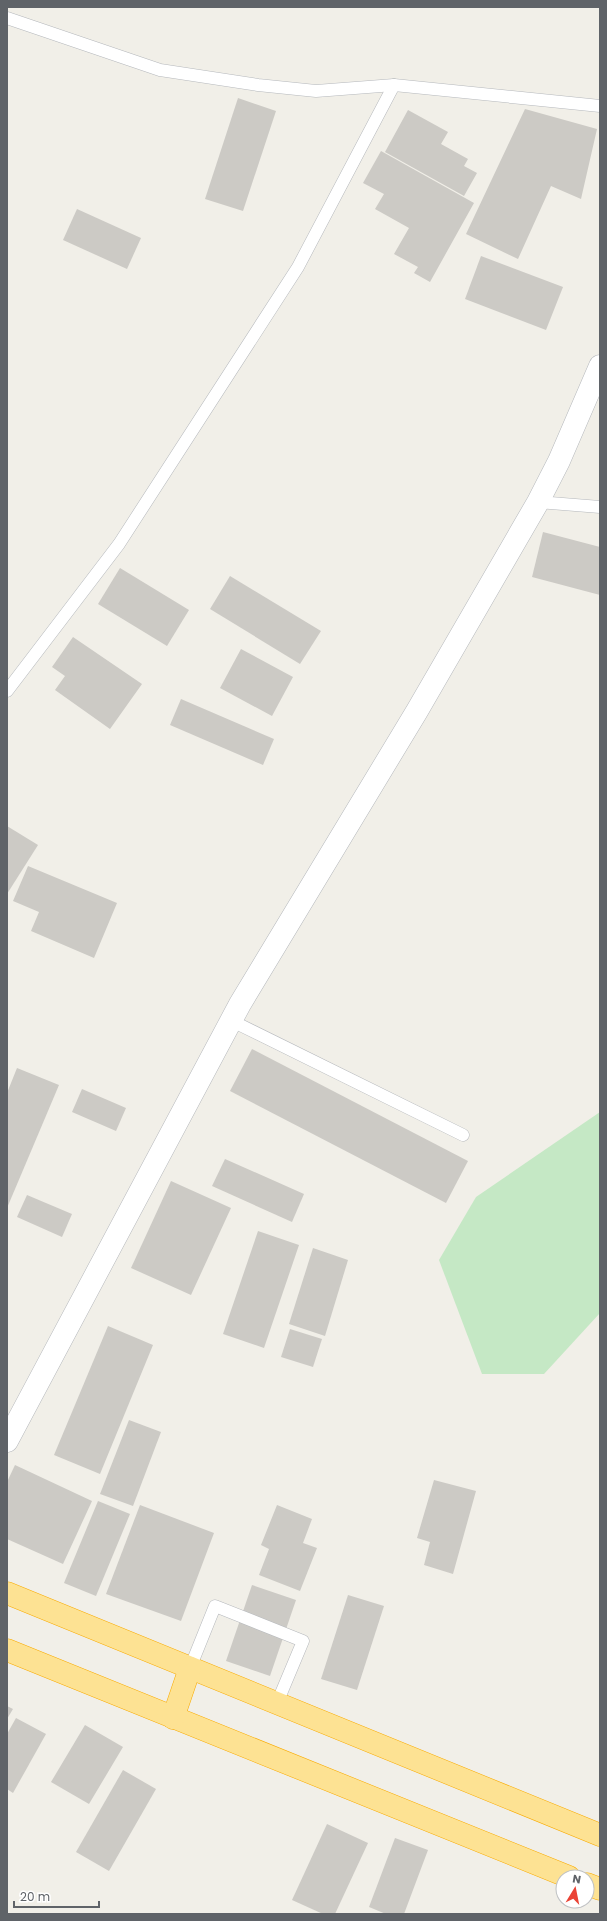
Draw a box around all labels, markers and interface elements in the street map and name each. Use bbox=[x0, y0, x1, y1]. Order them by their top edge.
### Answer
north arrow bbox=[555, 1869, 595, 1909]
text: N bbox=[571, 1871, 582, 1888]
scale bar bbox=[14, 1883, 99, 1909]
text: 20 m bbox=[20, 1888, 50, 1905]

